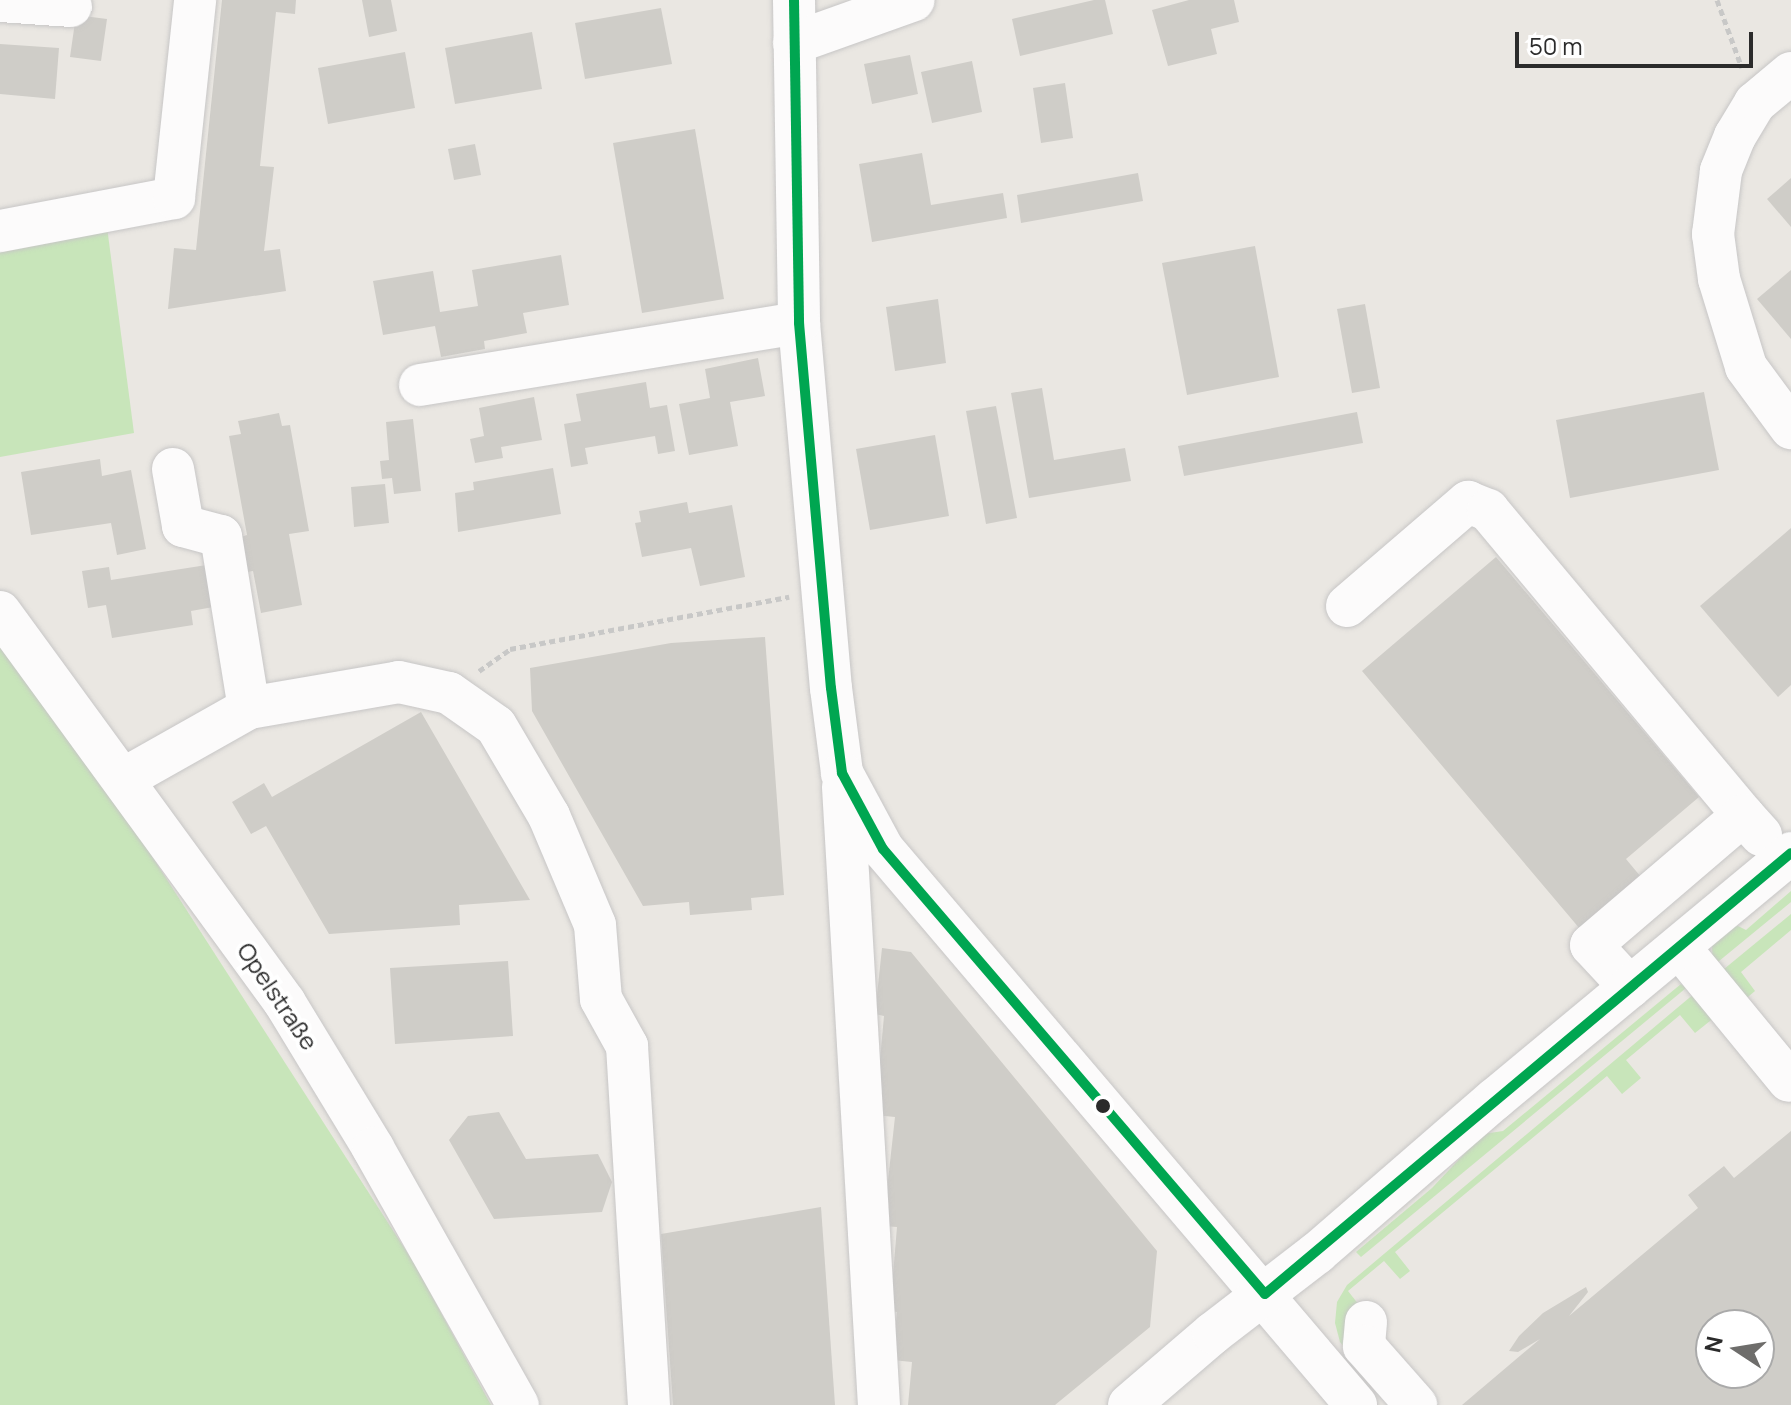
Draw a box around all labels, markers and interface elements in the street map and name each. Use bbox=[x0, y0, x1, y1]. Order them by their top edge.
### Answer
scale bar bbox=[1519, 16, 1757, 66]
text: 50 m bbox=[1529, 29, 1583, 62]
street label: Opelstraße bbox=[232, 937, 324, 1055]
unlabelled marker bbox=[1095, 1098, 1111, 1114]
north arrow bbox=[1695, 1309, 1775, 1389]
text: N bbox=[1697, 1334, 1730, 1355]

